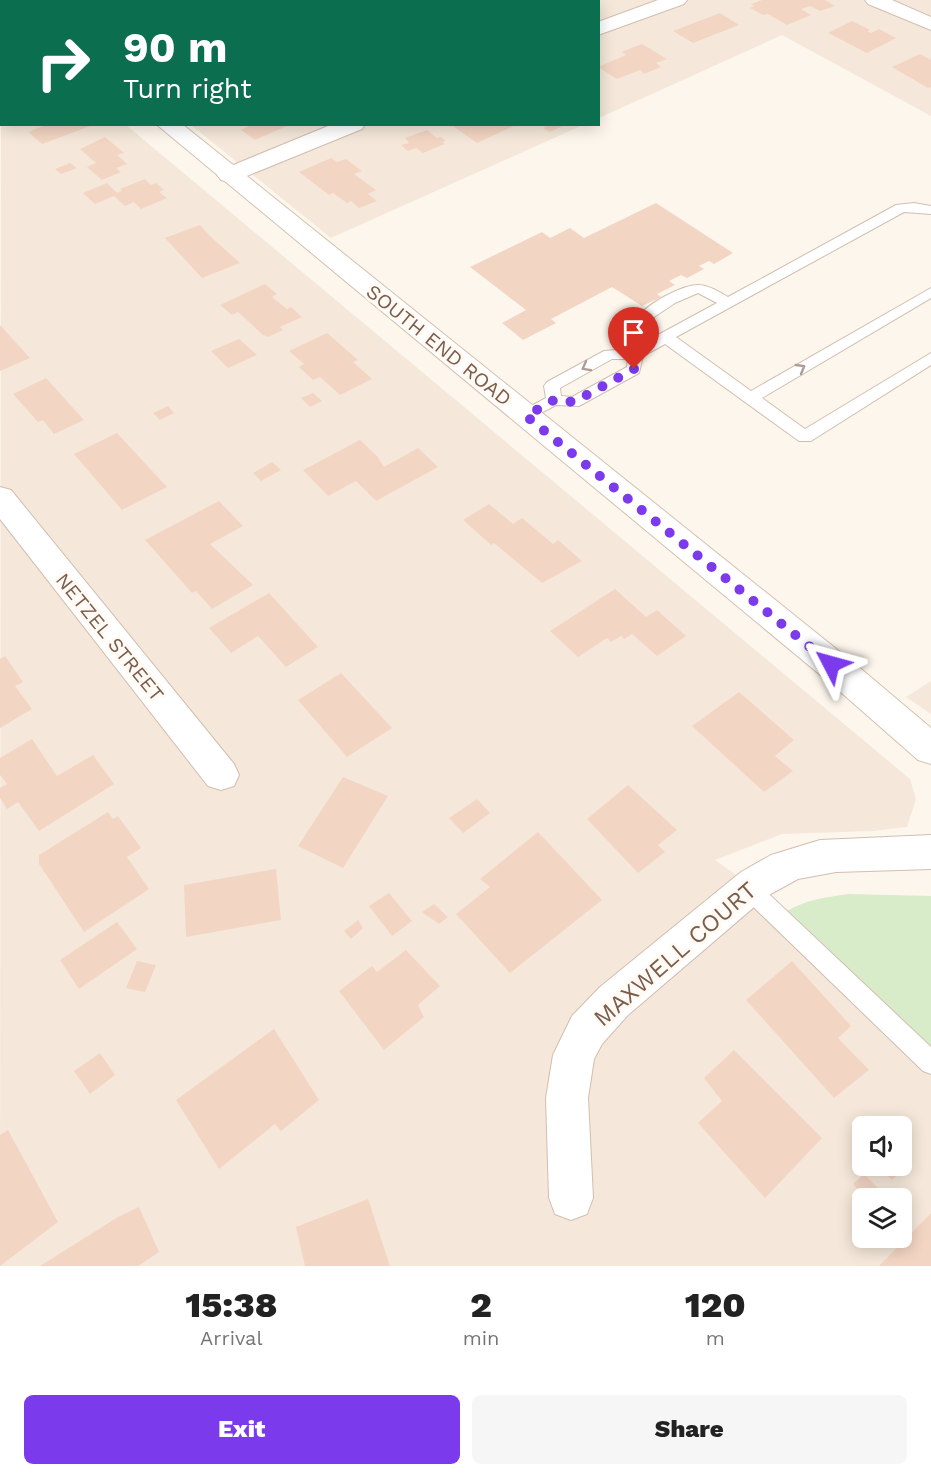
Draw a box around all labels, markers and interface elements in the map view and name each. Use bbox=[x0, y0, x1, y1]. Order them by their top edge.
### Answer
text: 90 m bbox=[123, 23, 227, 72]
icon: right bbox=[24, 24, 102, 102]
text: Turn right bbox=[123, 73, 252, 105]
street label: SOUTH END ROAD bbox=[362, 279, 516, 411]
pin bbox=[608, 307, 659, 369]
icon: arrive bbox=[617, 316, 650, 349]
one-way arrow bbox=[582, 360, 592, 372]
one-way arrow bbox=[795, 364, 805, 375]
street label: NETZEL STREET bbox=[51, 568, 169, 706]
position arrow bbox=[799, 632, 863, 696]
street label: MAXWELL COURT bbox=[588, 876, 762, 1032]
map controls bbox=[852, 1116, 912, 1248]
button: sound bbox=[852, 1116, 912, 1176]
button: layers bbox=[852, 1188, 912, 1248]
text: 15:38 bbox=[185, 1284, 277, 1326]
text: 2 bbox=[470, 1284, 492, 1326]
text: 120 bbox=[685, 1284, 746, 1326]
text: Arrival bbox=[200, 1326, 263, 1350]
text: min bbox=[463, 1326, 499, 1350]
text: m bbox=[706, 1326, 725, 1350]
button: Exit bbox=[24, 1395, 460, 1464]
button: Share bbox=[472, 1395, 907, 1464]

